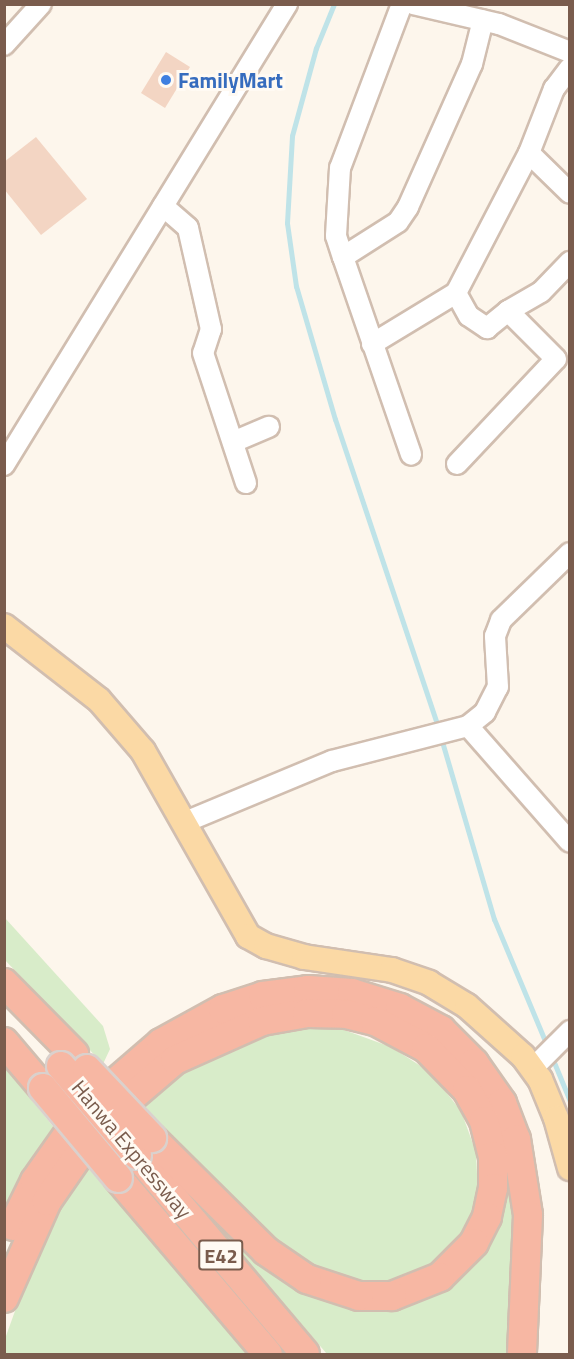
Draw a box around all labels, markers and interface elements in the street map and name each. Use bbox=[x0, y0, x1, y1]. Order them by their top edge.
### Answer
place label: FamilyMart bbox=[178, 67, 283, 93]
marker: FamilyMart bbox=[159, 73, 173, 87]
street label: Hanwa Expressway bbox=[67, 1075, 197, 1223]
road number: E42 bbox=[197, 1238, 245, 1272]

